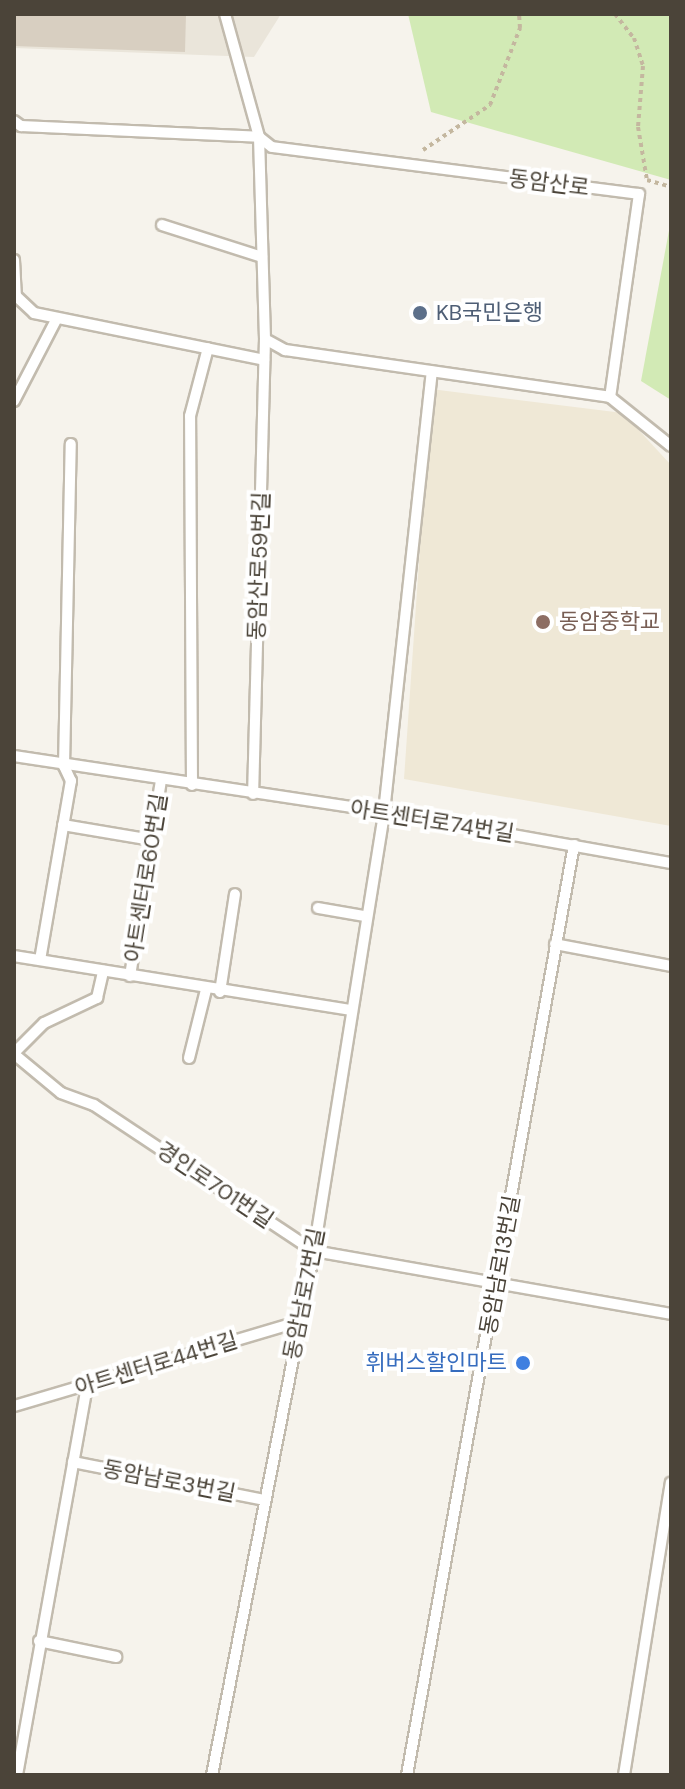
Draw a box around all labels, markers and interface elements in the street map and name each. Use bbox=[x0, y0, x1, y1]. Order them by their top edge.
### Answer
street label: 동암산로 bbox=[507, 165, 591, 201]
place label: KB국민은행 bbox=[436, 300, 543, 326]
marker: KB국민은행 bbox=[411, 304, 429, 322]
street label: 동암산로59번길 bbox=[243, 492, 275, 640]
place label: 동암중학교 bbox=[559, 609, 660, 635]
marker: 동암중학교 bbox=[534, 613, 552, 631]
street label: 아트센터로60번길 bbox=[120, 792, 172, 964]
street label: 아트센터로74번길 bbox=[348, 795, 516, 847]
street label: 경인로701번길 bbox=[152, 1136, 278, 1234]
street label: 동암남로13번길 bbox=[475, 1193, 525, 1337]
street label: 동암남로7번길 bbox=[278, 1226, 330, 1362]
street label: 아트센터로44번길 bbox=[72, 1327, 240, 1401]
place label: 휘버스할인마트 bbox=[365, 1350, 507, 1376]
marker: 휘버스할인마트 bbox=[514, 1354, 532, 1372]
street label: 동암남로3번길 bbox=[100, 1455, 238, 1507]

